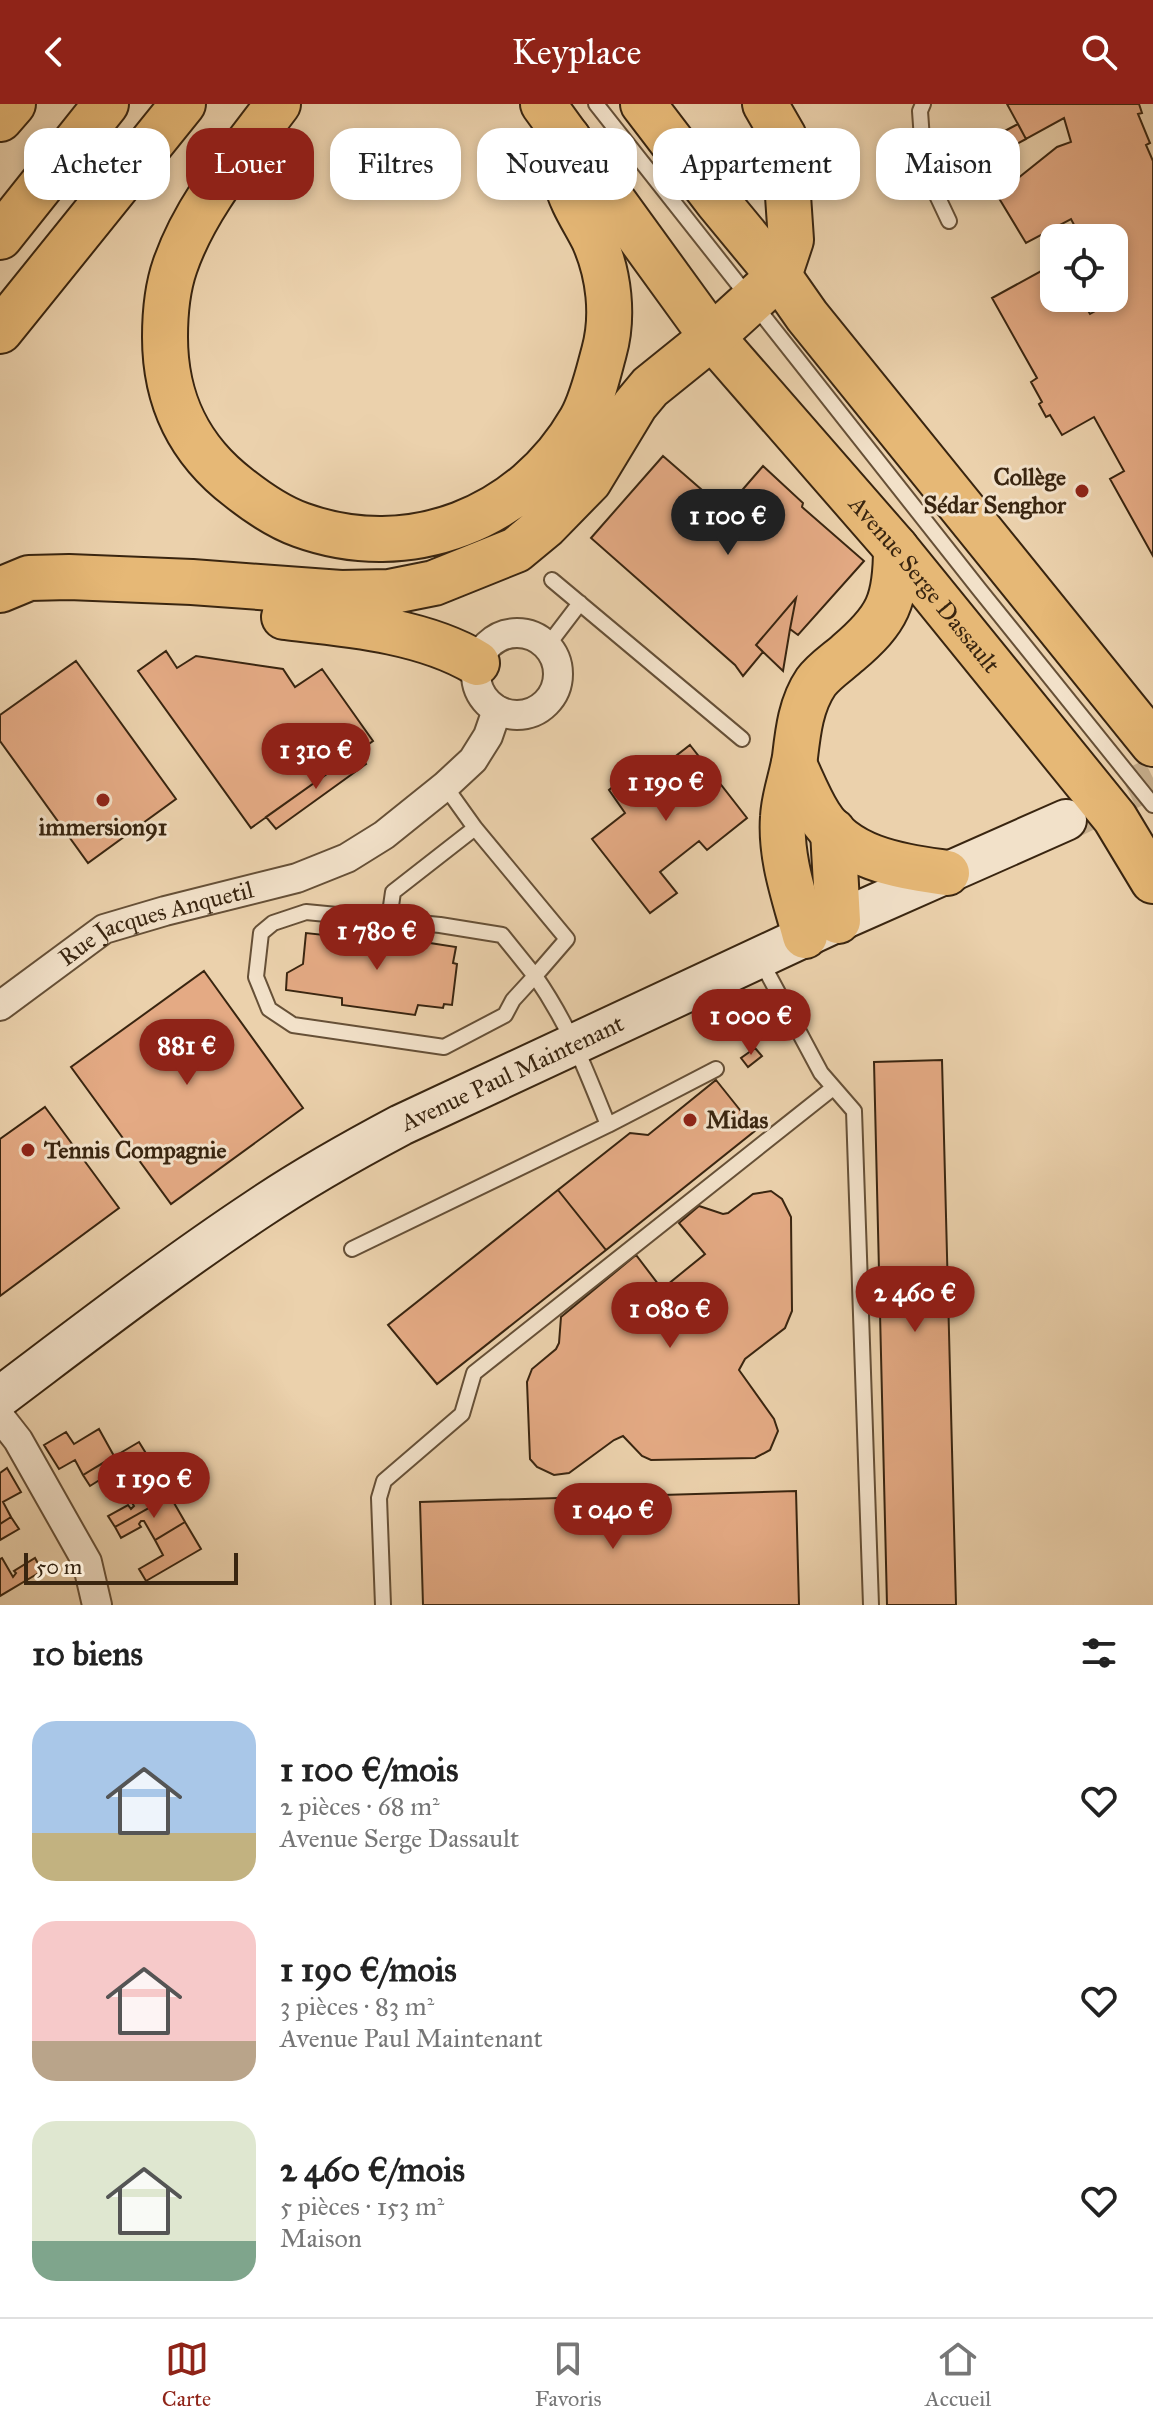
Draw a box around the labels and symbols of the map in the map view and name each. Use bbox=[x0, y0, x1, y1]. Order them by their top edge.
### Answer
place label: Collège Sédar Senghor bbox=[923, 462, 1067, 520]
marker: Collège Sédar Senghor bbox=[1073, 482, 1091, 500]
pin: 1 100 € bbox=[654, 489, 802, 557]
street label: Avenue Serge Dassault bbox=[842, 489, 1007, 680]
pin: 1 310 € bbox=[242, 723, 390, 791]
pin: 1 190 € bbox=[592, 755, 740, 823]
marker: immersion91 bbox=[94, 791, 112, 809]
place label: immersion91 bbox=[39, 812, 168, 842]
street label: Rue Jacques Anquetil bbox=[52, 874, 257, 973]
pin: 1 780 € bbox=[303, 904, 451, 972]
pin: 1 000 € bbox=[677, 989, 825, 1057]
street label: Avenue Paul Maintenant bbox=[395, 1008, 629, 1138]
pin: 881 € bbox=[131, 1019, 243, 1087]
place label: Midas bbox=[706, 1105, 768, 1135]
marker: Midas bbox=[681, 1111, 699, 1129]
place label: Tennis Compagnie bbox=[43, 1135, 227, 1165]
marker: Tennis Compagnie bbox=[19, 1141, 37, 1159]
pin: 2 460 € bbox=[841, 1266, 989, 1334]
pin: 1 080 € bbox=[596, 1282, 744, 1350]
pin: 1 190 € bbox=[80, 1452, 228, 1520]
pin: 1 040 € bbox=[539, 1483, 687, 1551]
scale bar bbox=[24, 1549, 238, 1585]

